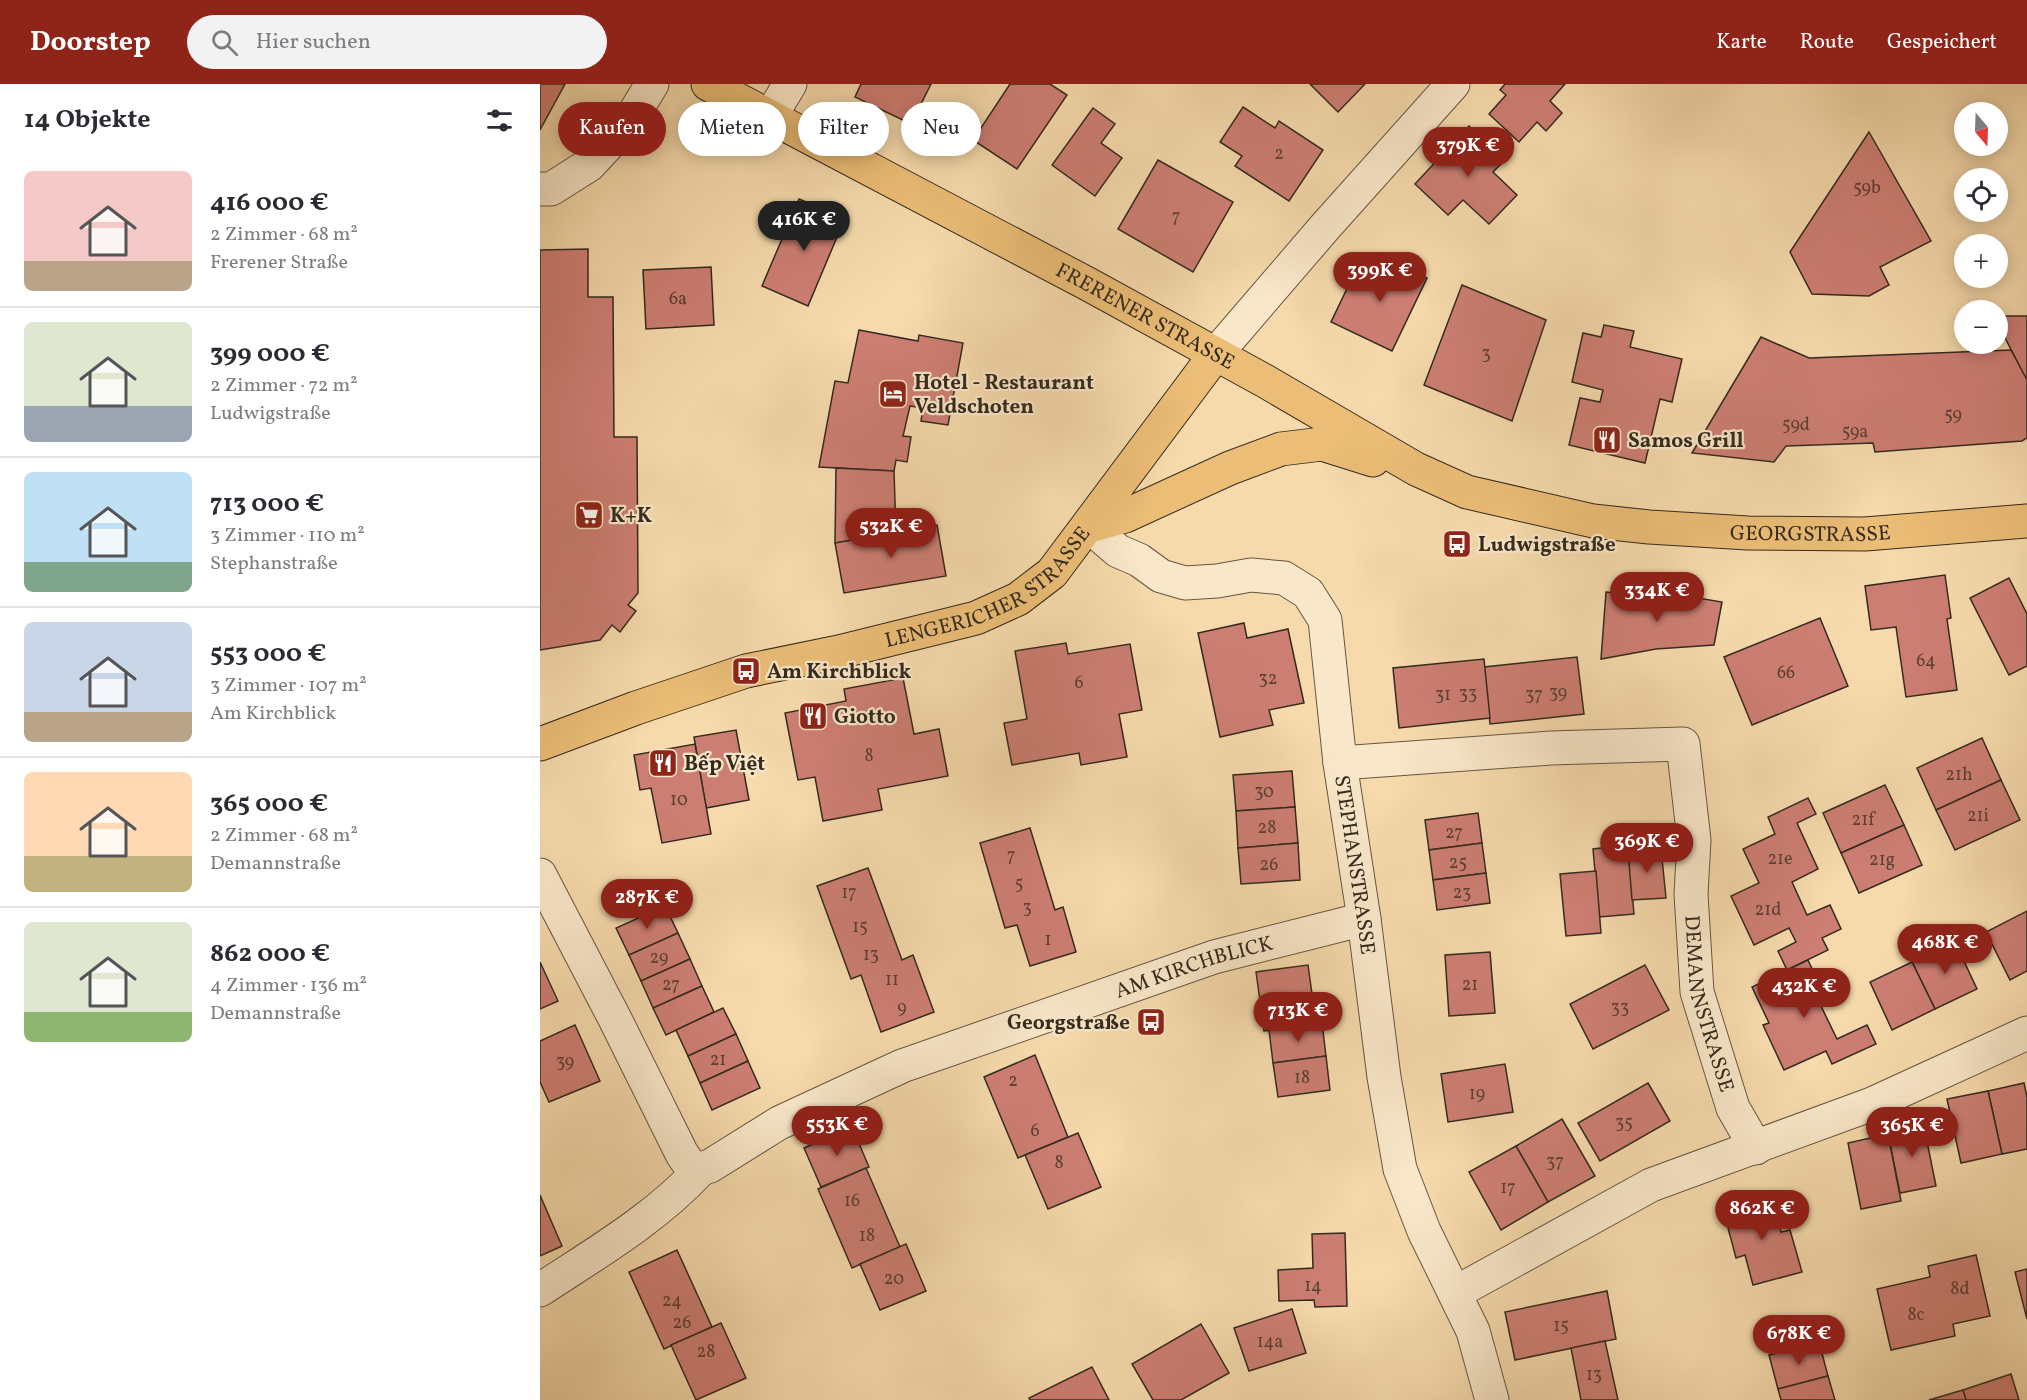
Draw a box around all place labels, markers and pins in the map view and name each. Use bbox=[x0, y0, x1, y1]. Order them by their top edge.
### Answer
pin: 379K € bbox=[1419, 127, 1517, 178]
pin: 416K € bbox=[755, 201, 853, 252]
pin: 399K € bbox=[1331, 252, 1429, 303]
place label: Hotel - Restaurant Veldschoten bbox=[914, 369, 1094, 422]
hotel icon: Hotel - Restaurant Veldschoten bbox=[877, 378, 909, 410]
restaurant icon: Samos Grill bbox=[1591, 424, 1623, 456]
place label: Samos Grill bbox=[1628, 427, 1744, 456]
supermarket icon: K+K bbox=[573, 499, 605, 531]
place label: K+K bbox=[610, 502, 652, 531]
pin: 532K € bbox=[842, 508, 940, 559]
bus stop icon: Ludwigstraße bbox=[1441, 528, 1473, 560]
place label: Ludwigstraße bbox=[1478, 531, 1616, 560]
pin: 334K € bbox=[1608, 572, 1706, 623]
bus stop icon: Am Kirchblick bbox=[730, 655, 762, 687]
place label: Am Kirchblick bbox=[767, 658, 911, 687]
restaurant icon: Giotto bbox=[797, 700, 829, 732]
place label: Giotto bbox=[834, 703, 896, 732]
restaurant icon: Bếp Việt bbox=[647, 747, 679, 779]
place label: Bếp Việt bbox=[684, 750, 765, 779]
pin: 369K € bbox=[1598, 823, 1696, 874]
pin: 287K € bbox=[598, 879, 696, 930]
pin: 468K € bbox=[1896, 924, 1994, 975]
pin: 432K € bbox=[1755, 968, 1853, 1019]
pin: 713K € bbox=[1249, 992, 1347, 1043]
bus stop icon: Georgstraße bbox=[1135, 1006, 1167, 1038]
place label: Georgstraße bbox=[1007, 1009, 1130, 1038]
pin: 553K € bbox=[788, 1106, 886, 1157]
pin: 365K € bbox=[1863, 1107, 1961, 1158]
pin: 862K € bbox=[1713, 1190, 1811, 1241]
pin: 678K € bbox=[1750, 1315, 1848, 1366]

